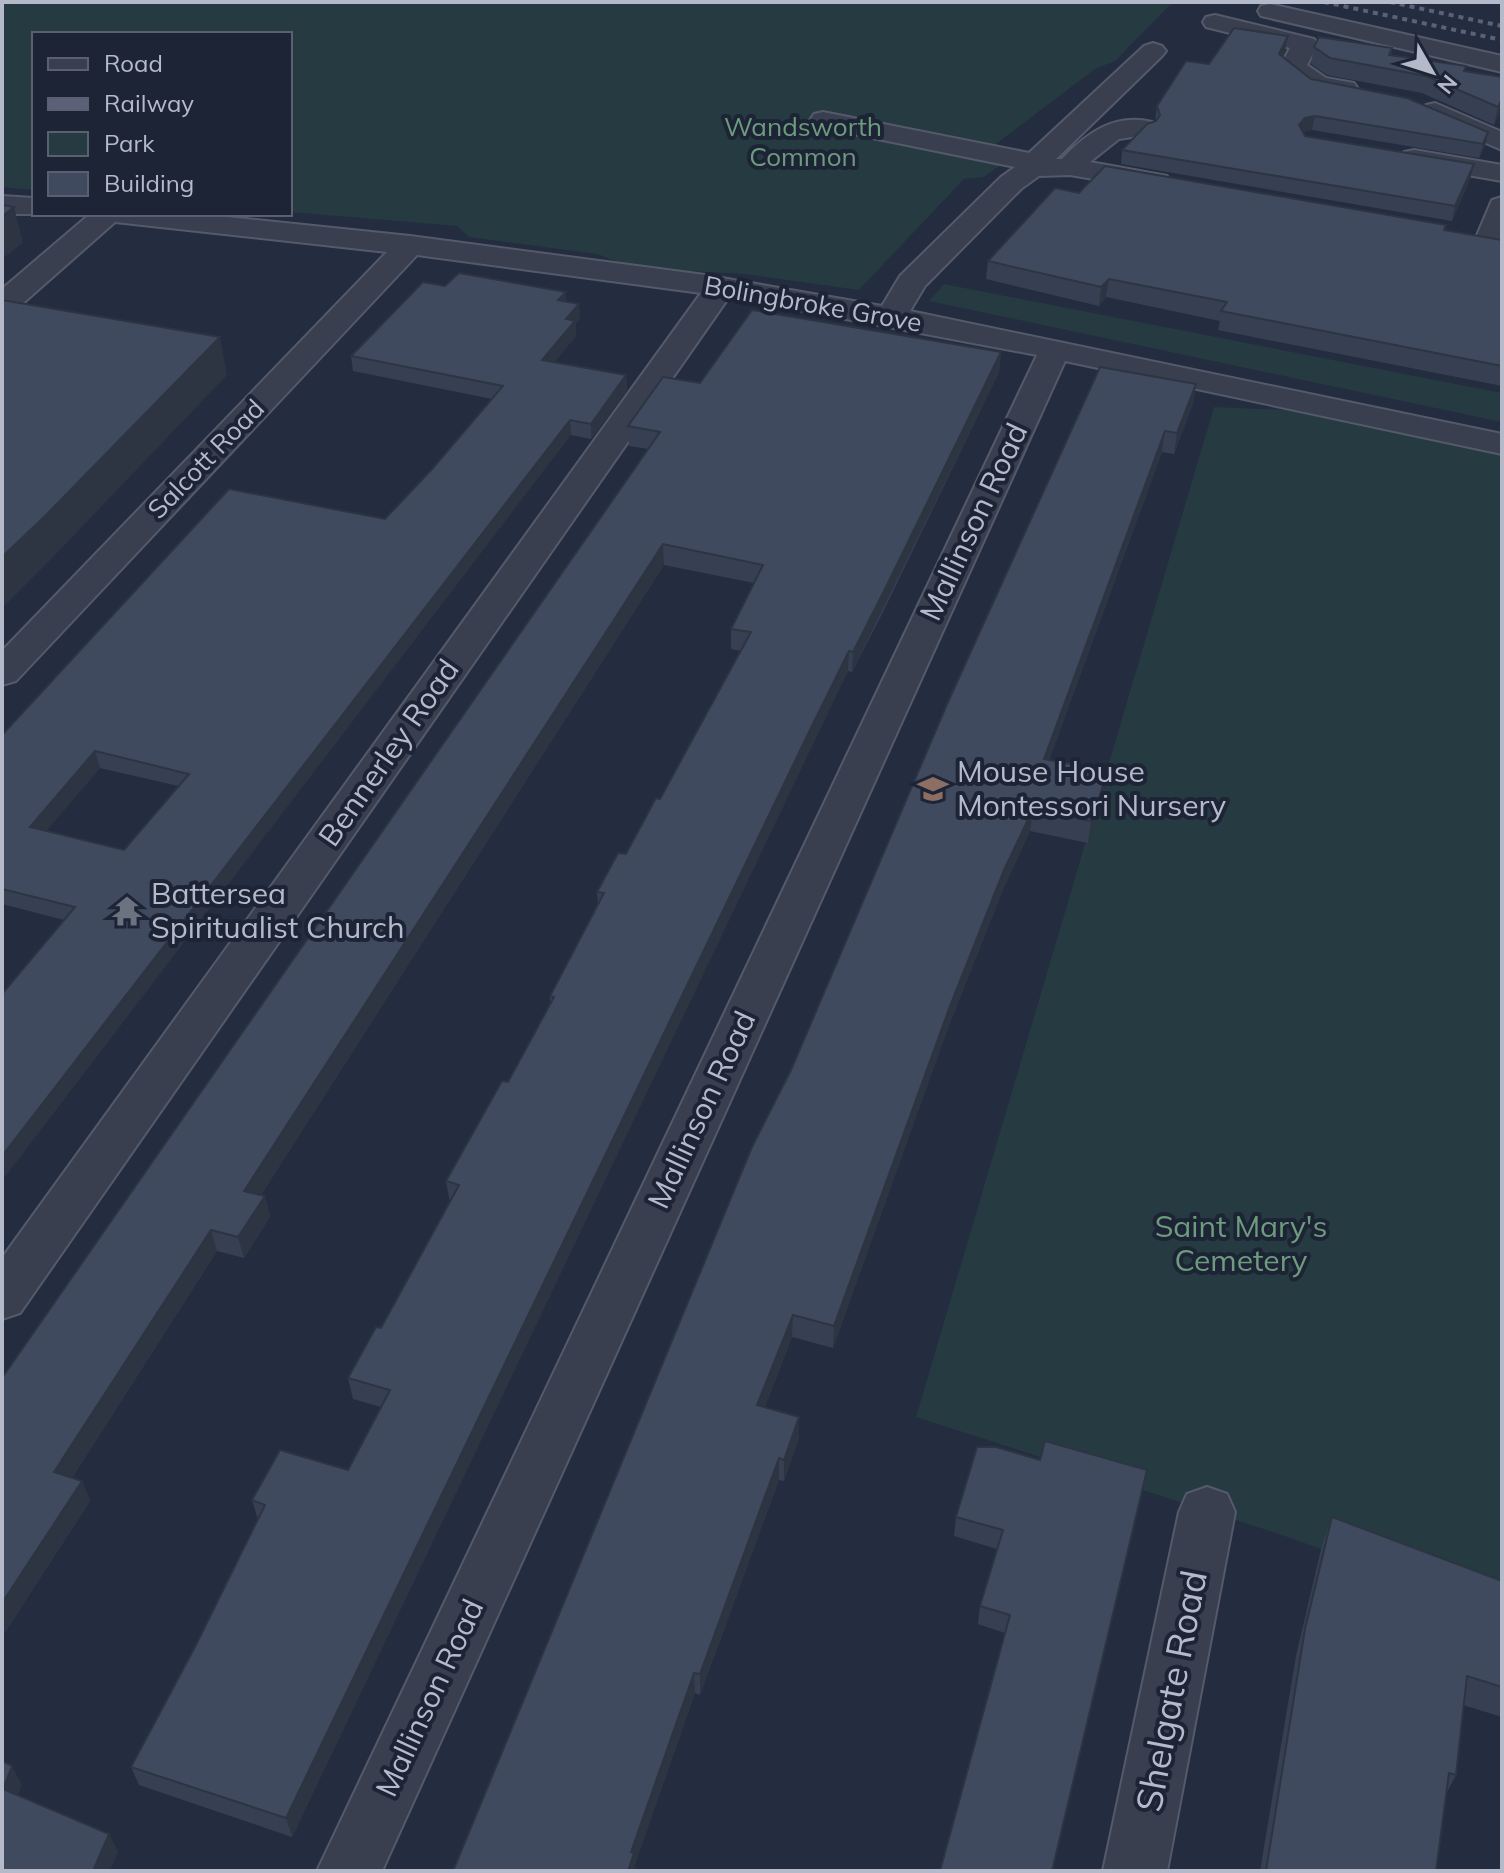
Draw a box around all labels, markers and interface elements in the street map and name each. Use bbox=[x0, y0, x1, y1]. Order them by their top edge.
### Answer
legend bbox=[32, 32, 292, 216]
north arrow bbox=[1392, 32, 1472, 112]
text: Road bbox=[104, 48, 163, 78]
text: N bbox=[1431, 69, 1464, 100]
text: Railway bbox=[104, 88, 194, 118]
park label: Wandsworth Common bbox=[724, 110, 882, 173]
text: Park bbox=[104, 128, 155, 158]
text: Building bbox=[104, 168, 194, 198]
street label: Bolingbroke Grove bbox=[702, 268, 924, 339]
street label: Salcott Road bbox=[140, 392, 271, 525]
street label: Mallinson Road bbox=[911, 417, 1035, 626]
street label: Bennerley Road bbox=[310, 652, 467, 853]
place label: Mouse House Montessori Nursery bbox=[957, 752, 1226, 824]
school or university icon: Mouse House Montessori Nursery bbox=[916, 772, 950, 806]
place label: Battersea Spiritualist Church bbox=[151, 874, 405, 946]
temple icon: Battersea Spiritualist Church bbox=[110, 894, 144, 928]
street label: Mallinson Road bbox=[639, 1005, 763, 1214]
park label: Saint Mary's Cemetery bbox=[1155, 1207, 1327, 1279]
street label: Shelgate Road bbox=[1125, 1567, 1216, 1815]
street label: Mallinson Road bbox=[367, 1593, 491, 1802]

